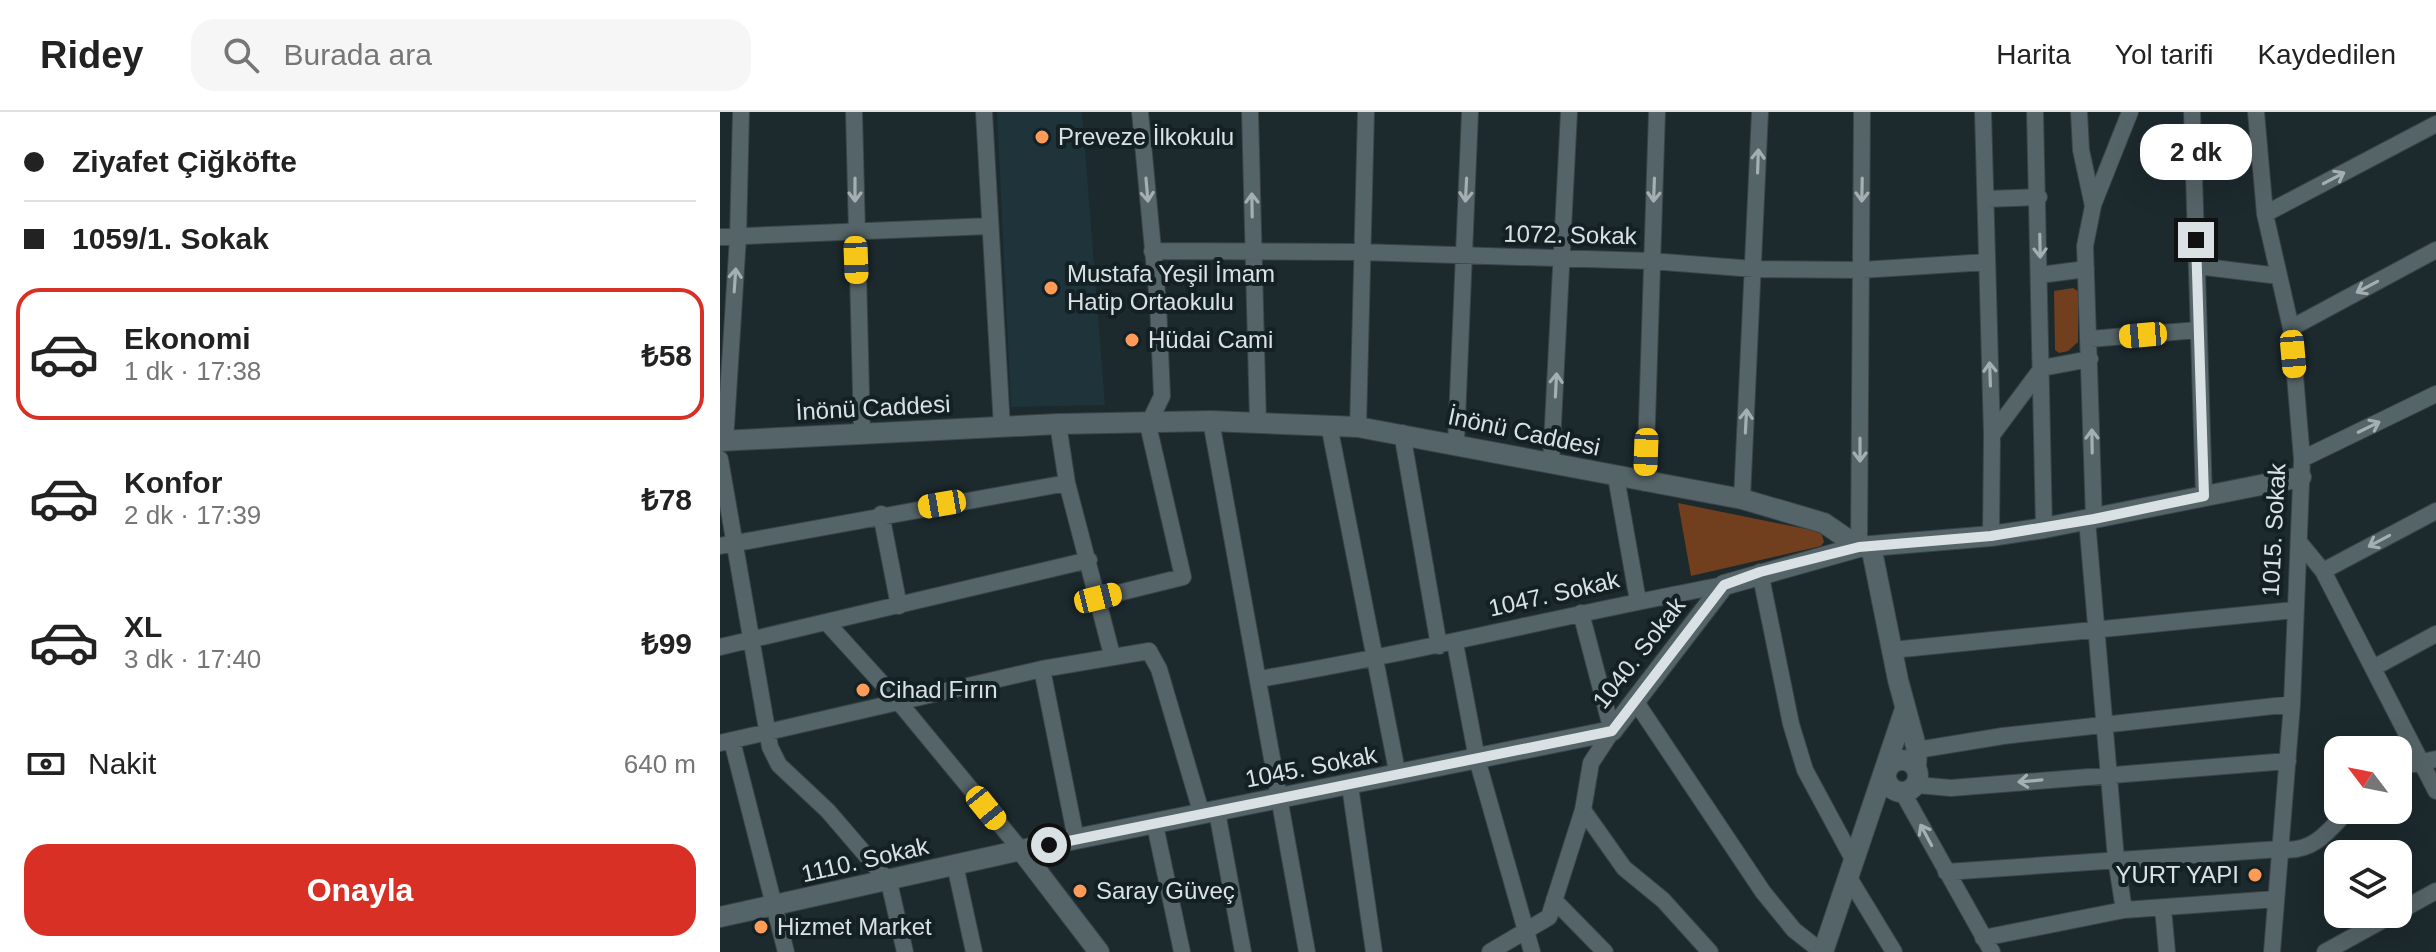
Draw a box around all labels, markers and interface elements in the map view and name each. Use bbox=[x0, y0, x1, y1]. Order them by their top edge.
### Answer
search box bbox=[191, 19, 751, 91]
icon: search bbox=[219, 33, 263, 77]
text: Ridey bbox=[40, 34, 143, 76]
text: Burada ara bbox=[283, 38, 432, 71]
text: Harita bbox=[1996, 39, 2071, 70]
text: Yol tarifi bbox=[2115, 39, 2213, 70]
text: Kaydedilen bbox=[2257, 39, 2396, 70]
place label: Preveze İlkokulu bbox=[1058, 123, 1234, 150]
callout: 2 dk bbox=[2140, 124, 2252, 180]
marker: Preveze İlkokulu bbox=[1033, 128, 1051, 146]
text: 2 dk bbox=[2170, 137, 2222, 167]
text: Ziyafet Çiğköfte bbox=[72, 145, 297, 178]
one-way arrow bbox=[1751, 148, 1766, 175]
one-way arrow bbox=[2322, 169, 2346, 185]
one-way arrow bbox=[847, 176, 863, 203]
one-way arrow bbox=[1139, 176, 1154, 203]
one-way arrow bbox=[1458, 176, 1473, 203]
one-way arrow bbox=[1646, 176, 1661, 203]
one-way arrow bbox=[1854, 176, 1869, 203]
one-way arrow bbox=[1244, 192, 1260, 219]
street label: 1072. Sokak bbox=[1503, 220, 1638, 249]
text: 1059/1. Sokak bbox=[72, 222, 269, 255]
route end bbox=[2178, 222, 2214, 258]
one-way arrow bbox=[2032, 232, 2048, 259]
car bbox=[843, 236, 869, 284]
place label: Mustafa Yeşil İmam Hatip Ortaokulu bbox=[1067, 260, 1275, 315]
one-way arrow bbox=[728, 267, 743, 294]
marker: Mustafa Yeşil İmam Hatip Ortaokulu bbox=[1042, 279, 1060, 297]
one-way arrow bbox=[2356, 280, 2380, 296]
icon: car bbox=[28, 318, 100, 390]
car bbox=[2118, 321, 2168, 349]
text: Ekonomi bbox=[124, 322, 251, 355]
place label: Hüdai Cami bbox=[1148, 326, 1273, 353]
car bbox=[2279, 329, 2307, 379]
marker: Hüdai Cami bbox=[1123, 331, 1141, 349]
text: ₺58 bbox=[641, 339, 692, 372]
text: 1 dk · 17:38 bbox=[124, 356, 261, 386]
one-way arrow bbox=[1983, 361, 1998, 388]
one-way arrow bbox=[1548, 372, 1563, 399]
street label: İnönü Caddesi bbox=[795, 390, 951, 425]
street label: İnönü Caddesi bbox=[1446, 402, 1603, 461]
one-way arrow bbox=[1739, 408, 1754, 435]
one-way arrow bbox=[2356, 419, 2380, 434]
car bbox=[1633, 428, 1659, 476]
one-way arrow bbox=[2084, 428, 2100, 455]
one-way arrow bbox=[1852, 436, 1868, 463]
icon: car bbox=[28, 462, 100, 534]
street label: 1015. Sokak bbox=[2257, 462, 2291, 597]
text: Konfor bbox=[124, 466, 222, 499]
text: ₺78 bbox=[641, 483, 692, 516]
car bbox=[916, 488, 968, 520]
text: 2 dk · 17:39 bbox=[124, 500, 261, 530]
one-way arrow bbox=[2368, 534, 2392, 549]
street label: 1047. Sokak bbox=[1486, 565, 1623, 622]
car bbox=[1072, 581, 1124, 615]
street label: 1040. Sokak bbox=[1587, 591, 1691, 714]
icon: car bbox=[28, 606, 100, 678]
text: XL bbox=[124, 610, 162, 643]
text: ₺99 bbox=[641, 627, 692, 660]
text: 3 dk · 17:40 bbox=[124, 644, 261, 674]
place label: Cihad Fırın bbox=[879, 676, 998, 703]
marker: Cihad Fırın bbox=[854, 681, 872, 699]
north arrow bbox=[2324, 736, 2412, 824]
map controls bbox=[2324, 736, 2412, 928]
street label: 1045. Sokak bbox=[1243, 740, 1380, 792]
icon: cash bbox=[24, 742, 68, 786]
text: Nakit bbox=[88, 747, 156, 780]
text: 640 m bbox=[624, 749, 696, 779]
one-way arrow bbox=[2017, 774, 2044, 789]
car bbox=[962, 782, 1010, 834]
one-way arrow bbox=[1918, 824, 1934, 847]
route start bbox=[1031, 827, 1067, 863]
street label: 1110. Sokak bbox=[799, 832, 932, 887]
button: layers bbox=[2324, 840, 2412, 928]
button: Onayla bbox=[24, 844, 696, 936]
place label: YURT YAPI bbox=[2115, 861, 2239, 888]
marker: YURT YAPI bbox=[2246, 866, 2264, 884]
place label: Saray Güveç bbox=[1096, 877, 1235, 904]
marker: Saray Güveç bbox=[1071, 882, 1089, 900]
place label: Hizmet Market bbox=[777, 913, 932, 940]
marker: Hizmet Market bbox=[752, 918, 770, 936]

